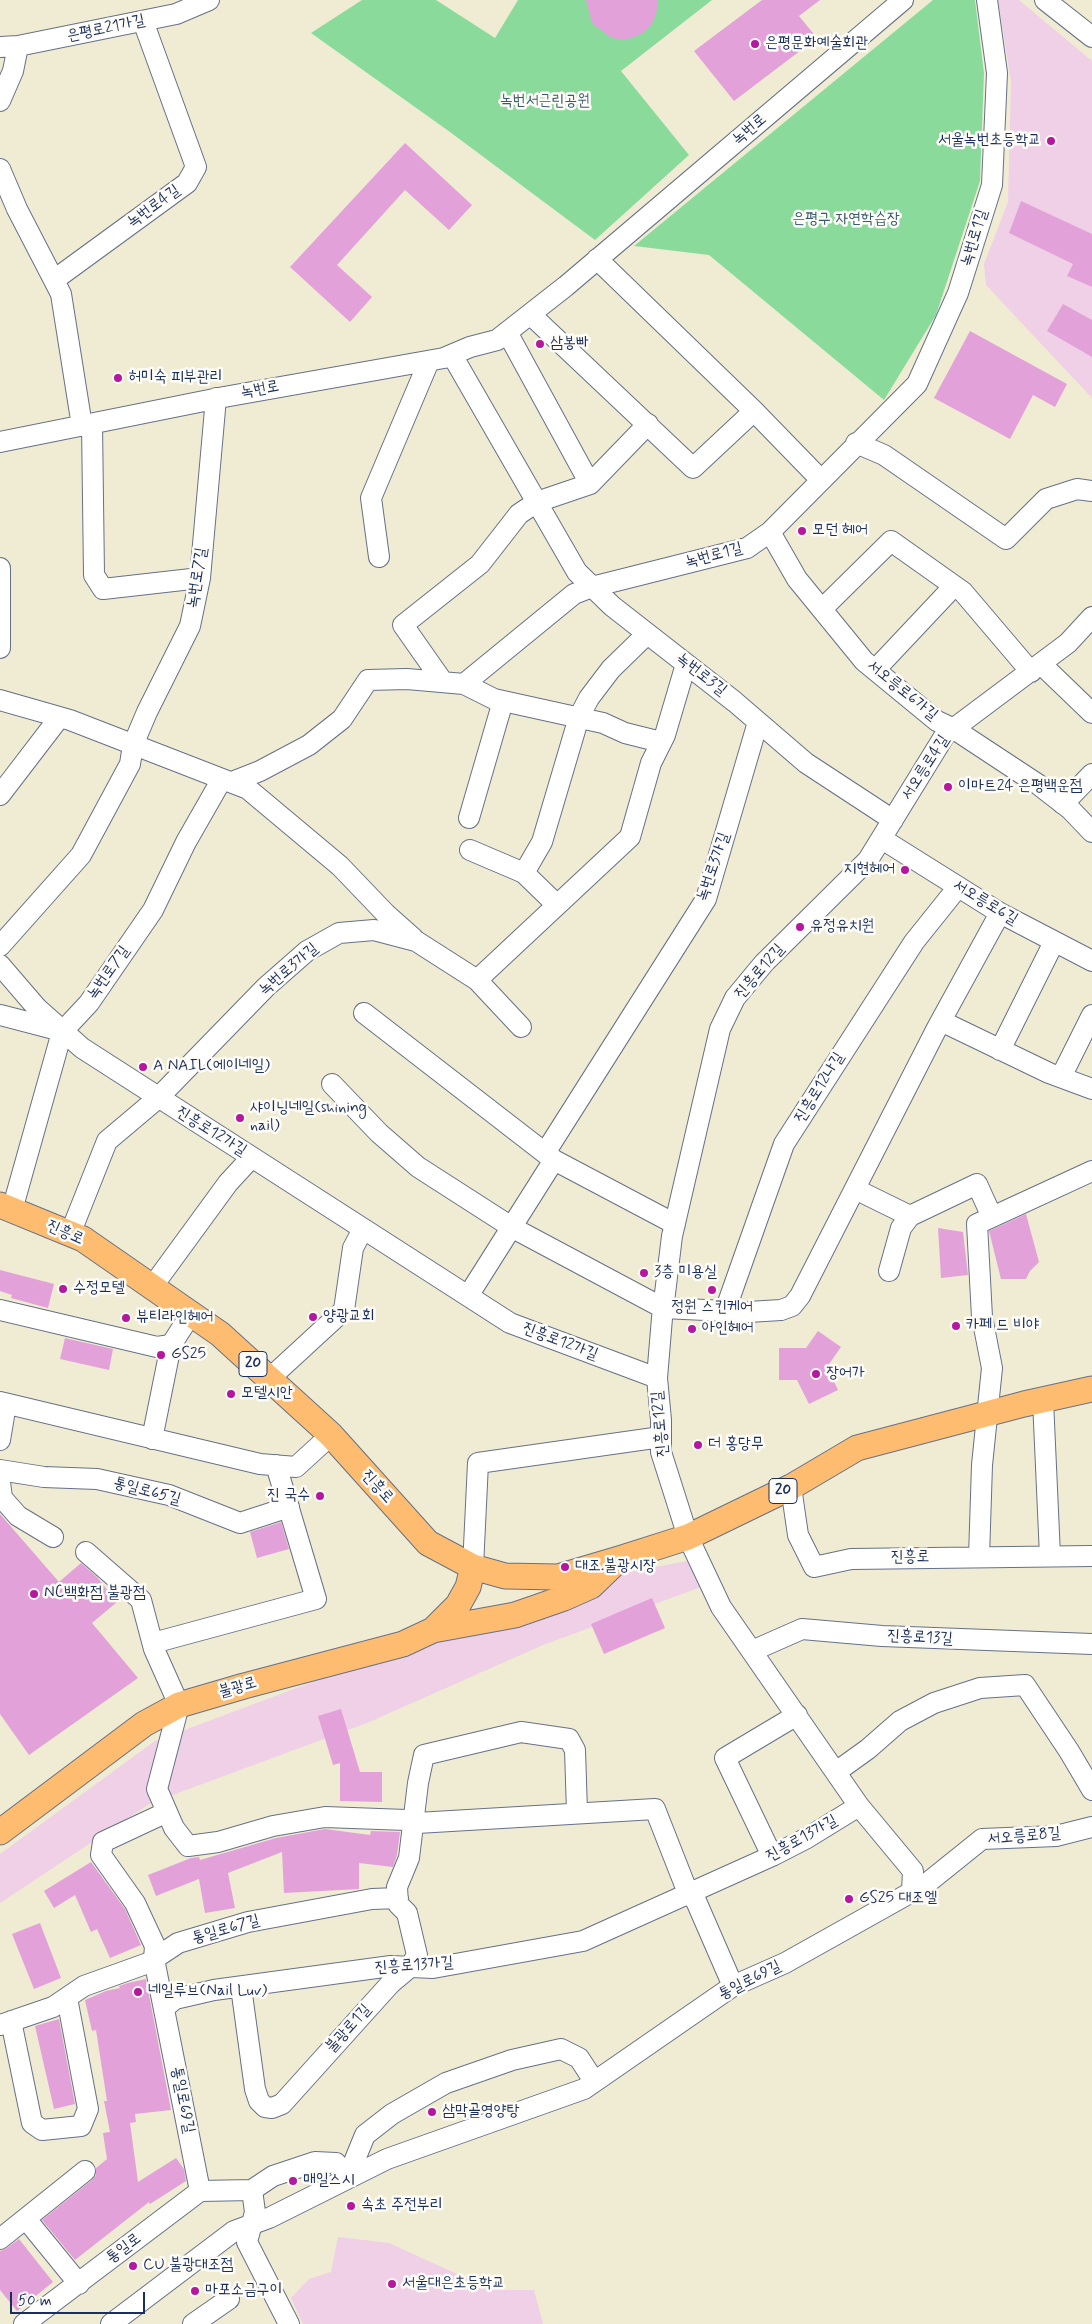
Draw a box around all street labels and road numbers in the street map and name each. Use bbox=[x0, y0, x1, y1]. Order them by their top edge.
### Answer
street label: 은평로21가길 bbox=[65, 11, 147, 47]
street label: 녹번로 bbox=[729, 110, 771, 150]
street label: 녹번로4길 bbox=[124, 181, 184, 233]
street label: 녹번로1길 bbox=[957, 207, 993, 269]
street label: 녹번로 bbox=[239, 377, 281, 403]
street label: 녹번로1길 bbox=[683, 539, 745, 573]
street label: 녹번로7길 bbox=[184, 546, 212, 610]
street label: 녹번로3길 bbox=[672, 649, 730, 701]
street label: 서오릉로6가길 bbox=[863, 657, 941, 725]
street label: 서오릉로4길 bbox=[898, 732, 954, 804]
street label: 녹번로3가길 bbox=[693, 830, 735, 904]
street label: 서오릉로6길 bbox=[949, 876, 1021, 930]
street label: 녹번로3가길 bbox=[255, 940, 323, 1000]
street label: 진흥로12길 bbox=[731, 941, 789, 1003]
street label: 녹번로7길 bbox=[84, 942, 134, 1004]
street label: 진흥로12나길 bbox=[791, 1049, 849, 1127]
street label: 진흥로12가길 bbox=[172, 1103, 250, 1161]
street label: 진흥로 bbox=[43, 1216, 87, 1250]
street label: 진흥로12가길 bbox=[520, 1319, 600, 1365]
road number: 20 bbox=[239, 1352, 267, 1376]
street label: 진흥로12길 bbox=[649, 1390, 673, 1458]
street label: 진흥로 bbox=[357, 1466, 397, 1508]
street label: 통일로65길 bbox=[111, 1474, 183, 1510]
road number: 20 bbox=[769, 1478, 797, 1504]
street label: 진흥로 bbox=[891, 1548, 929, 1568]
street label: 진흥로13길 bbox=[887, 1627, 953, 1649]
street label: 불광로 bbox=[217, 1673, 259, 1703]
street label: 진흥로13가길 bbox=[763, 1812, 841, 1866]
street label: 서오릉로8길 bbox=[987, 1824, 1061, 1850]
street label: 통일로67길 bbox=[190, 1911, 262, 1949]
street label: 진흥로13가길 bbox=[374, 1954, 454, 1978]
street label: 통일로69길 bbox=[716, 1957, 784, 2005]
street label: 불광로1길 bbox=[322, 2001, 376, 2057]
street label: 통일로69길 bbox=[166, 2065, 198, 2135]
street label: 통일로 bbox=[103, 2230, 145, 2268]

